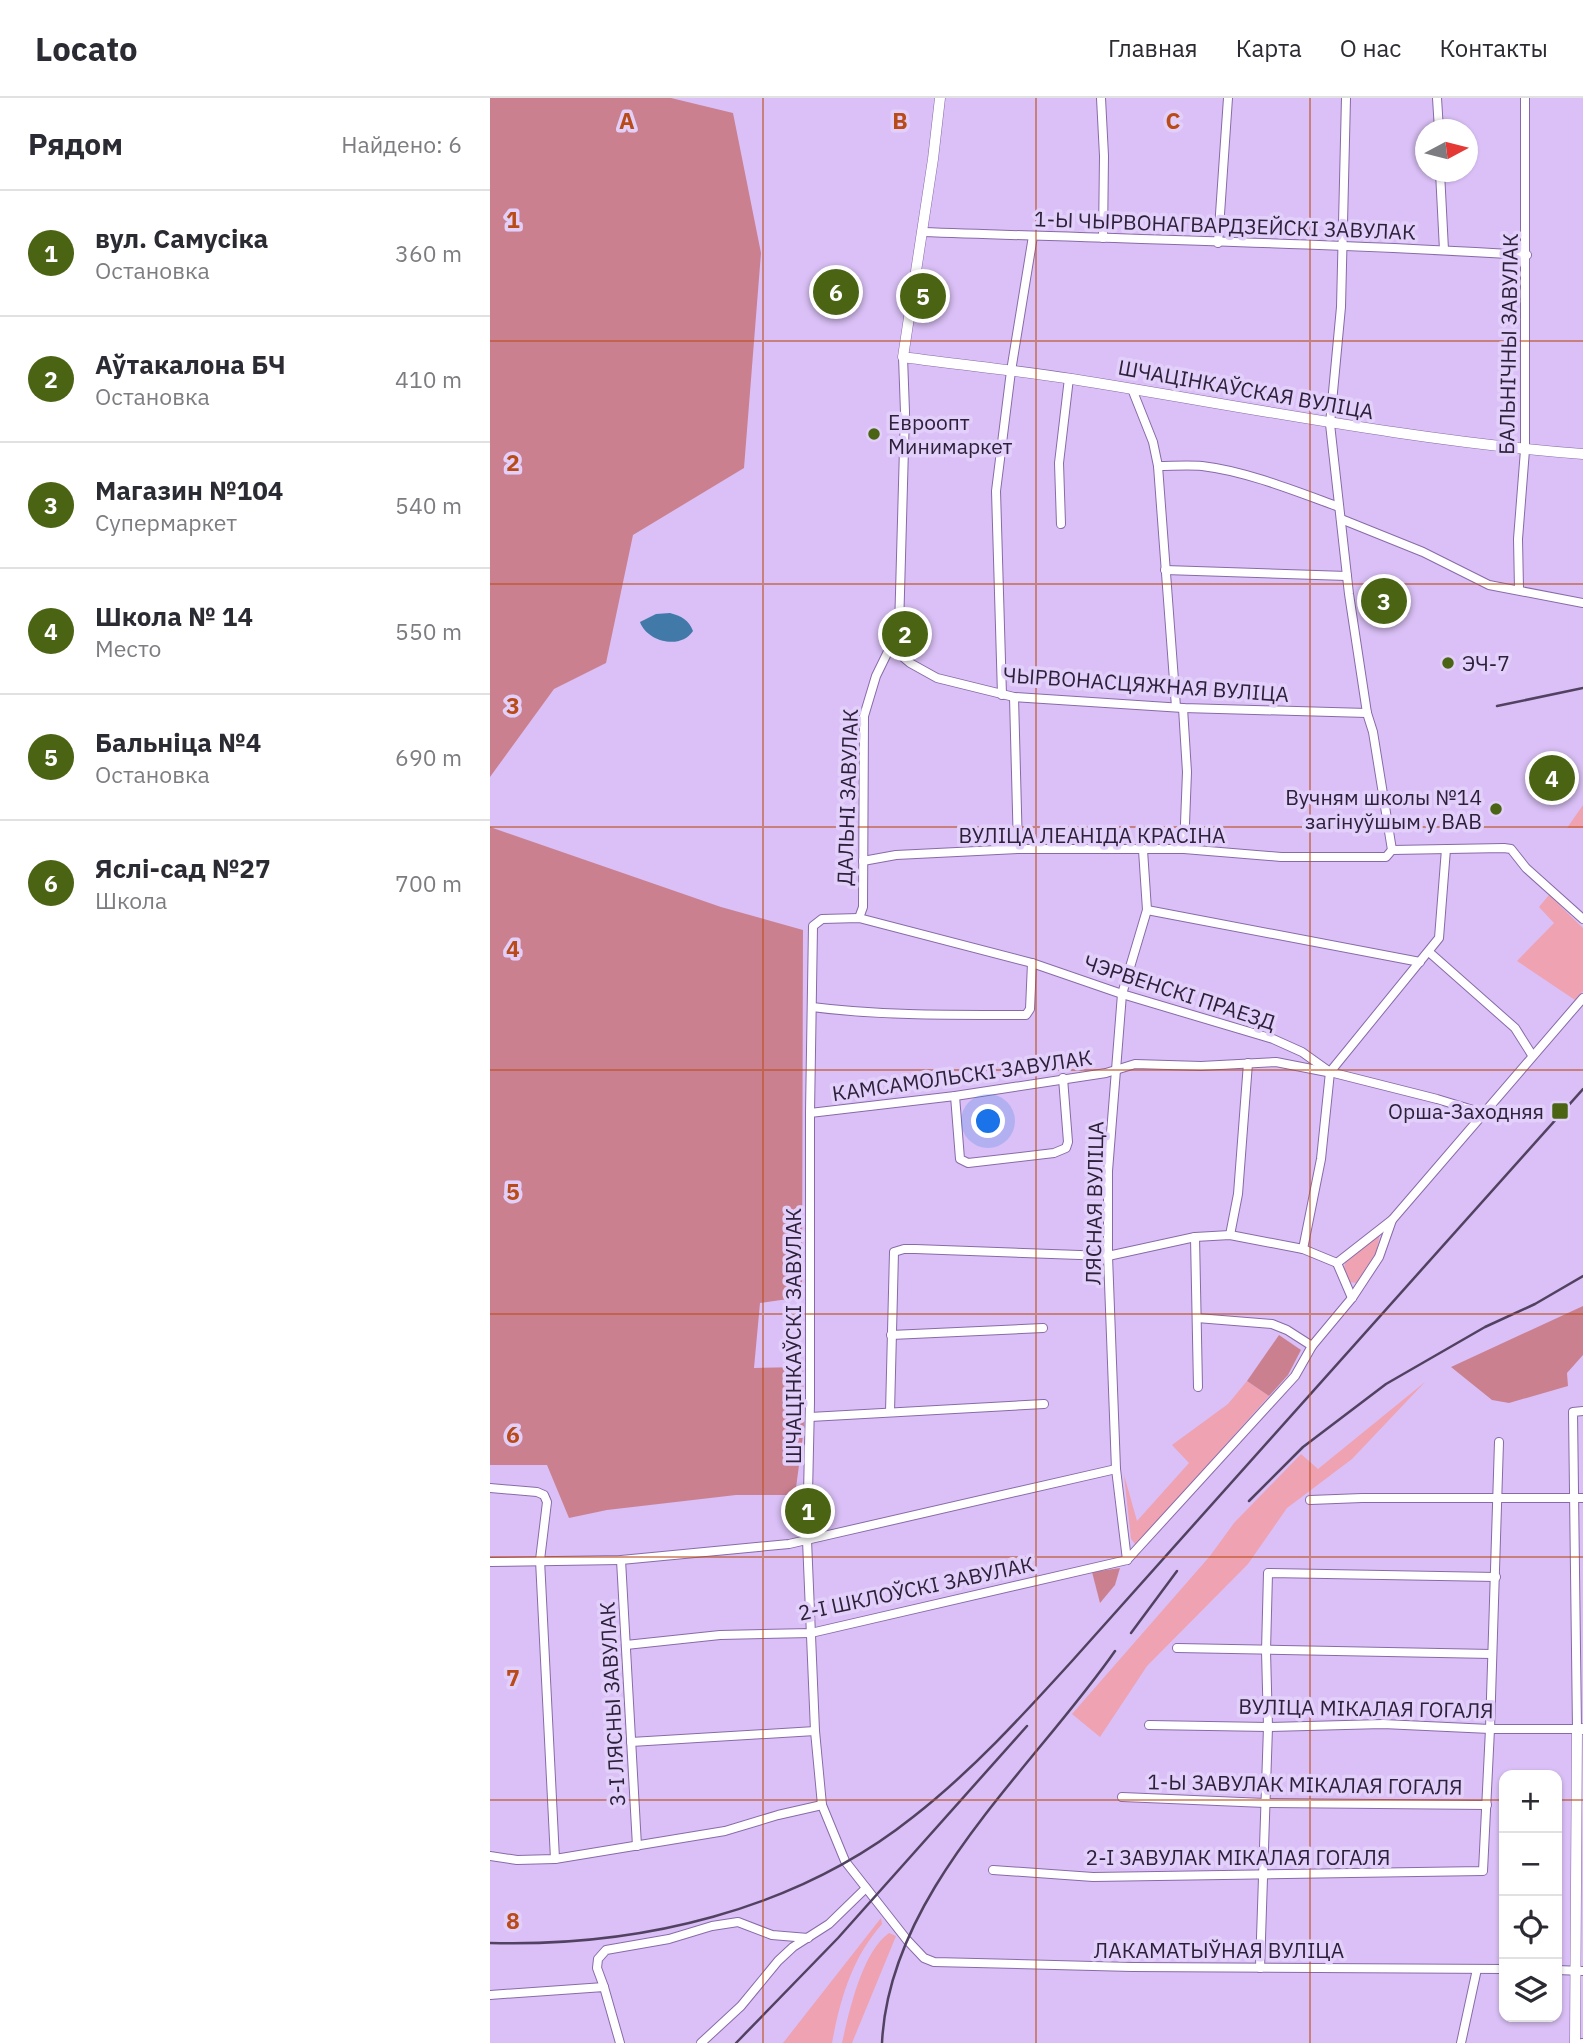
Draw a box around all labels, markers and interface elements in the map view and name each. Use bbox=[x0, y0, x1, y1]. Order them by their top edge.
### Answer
text: Locato bbox=[35, 27, 138, 70]
text: Главная bbox=[1108, 32, 1198, 64]
text: Карта bbox=[1236, 32, 1302, 64]
text: О нас bbox=[1340, 32, 1401, 64]
text: Контакты bbox=[1439, 32, 1548, 64]
text: A bbox=[619, 105, 635, 135]
text: B bbox=[892, 105, 908, 135]
text: C bbox=[1166, 105, 1181, 135]
north arrow bbox=[1415, 119, 1478, 182]
text: Рядом bbox=[28, 124, 123, 163]
text: Найдено: 6 bbox=[341, 129, 462, 159]
text: 1 bbox=[506, 204, 520, 234]
street label: 1-Ы ЧЫРВОНАГВАРДЗЕЙСКІ ЗАВУЛАК bbox=[1034, 204, 1416, 246]
text: вул. Самусіка bbox=[95, 221, 268, 255]
street label: БАЛЬНІЧНЫ ЗАВУЛАК bbox=[1492, 233, 1524, 455]
text: 1 bbox=[44, 238, 58, 268]
text: 360 m bbox=[395, 238, 462, 268]
text: Остановка bbox=[95, 255, 210, 285]
pin: 6 bbox=[813, 266, 859, 318]
pin: 5 bbox=[900, 270, 946, 322]
text: Аўтакалона БЧ bbox=[95, 347, 286, 381]
street label: ШЧАЦІНКАЎСКАЯ ВУЛІЦА bbox=[1116, 353, 1376, 425]
text: 2 bbox=[44, 364, 58, 394]
text: 410 m bbox=[395, 364, 462, 394]
text: Остановка bbox=[95, 381, 210, 411]
place label: Евроопт Минимаркет bbox=[888, 408, 1013, 460]
marker: Евроопт Минимаркет bbox=[866, 426, 882, 442]
text: 2 bbox=[506, 447, 520, 477]
text: Магазин №104 bbox=[95, 473, 283, 507]
text: 3 bbox=[44, 490, 58, 520]
text: 540 m bbox=[395, 490, 462, 520]
text: Супермаркет bbox=[95, 507, 237, 537]
pin: 3 bbox=[1361, 575, 1407, 627]
text: Школа № 14 bbox=[95, 599, 253, 633]
pin: 2 bbox=[882, 608, 928, 660]
text: 4 bbox=[44, 616, 58, 646]
text: 550 m bbox=[395, 616, 462, 646]
text: Место bbox=[95, 633, 161, 663]
place label: ЭЧ-7 bbox=[1462, 649, 1510, 677]
marker: ЭЧ-7 bbox=[1440, 655, 1456, 671]
street label: ЧЫРВОНАСЦЯЖНАЯ ВУЛІЦА bbox=[1002, 660, 1290, 708]
text: 3 bbox=[506, 690, 520, 720]
street label: ДАЛЬНІ ЗАВУЛАК bbox=[830, 708, 864, 886]
text: Бальніца №4 bbox=[95, 725, 261, 759]
text: 5 bbox=[44, 742, 58, 772]
text: 690 m bbox=[395, 742, 462, 772]
pin: 4 bbox=[1529, 752, 1575, 804]
text: Остановка bbox=[95, 759, 210, 789]
place label: Вучням школы №14 загінуўшым у ВАВ bbox=[1285, 783, 1482, 835]
marker: Вучням школы №14 загінуўшым у ВАВ bbox=[1488, 801, 1504, 817]
street label: ВУЛІЦА ЛЕАНІДА КРАСІНА bbox=[959, 821, 1225, 849]
text: Яслі-сад №27 bbox=[95, 851, 271, 885]
text: 6 bbox=[44, 868, 58, 898]
text: 700 m bbox=[395, 868, 462, 898]
text: Школа bbox=[95, 885, 167, 915]
text: 4 bbox=[506, 933, 520, 963]
street label: ЧЭРВЕНСКІ ПРАЕЗД bbox=[1080, 948, 1280, 1036]
street label: КАМСАМОЛЬСКІ ЗАВУЛАК bbox=[830, 1043, 1094, 1107]
place label: Орша-Заходняя bbox=[1388, 1097, 1544, 1125]
marker: Орша-Заходняя bbox=[1550, 1101, 1570, 1121]
your location bbox=[971, 1104, 1005, 1138]
street label: ЛЯСНАЯ ВУЛІЦА bbox=[1079, 1121, 1109, 1285]
text: 5 bbox=[506, 1176, 520, 1206]
street label: ШЧАЦІНКАЎСКІ ЗАВУЛАК bbox=[779, 1208, 807, 1464]
text: 6 bbox=[506, 1419, 520, 1449]
pin: 1 bbox=[785, 1485, 831, 1537]
street label: 2-І ШКЛОЎСКІ ЗАВУЛАК bbox=[795, 1549, 1037, 1627]
street label: 3-І ЛЯСНЫ ЗАВУЛАК bbox=[593, 1601, 631, 1807]
text: 7 bbox=[506, 1662, 520, 1692]
street label: ВУЛІЦА МІКАЛАЯ ГОГАЛЯ bbox=[1238, 1692, 1494, 1724]
street label: 1-Ы ЗАВУЛАК МІКАЛАЯ ГОГАЛЯ bbox=[1147, 1767, 1463, 1801]
map controls bbox=[1499, 1770, 1562, 2022]
button: + bbox=[1499, 1770, 1562, 1833]
button: − bbox=[1499, 1833, 1562, 1896]
street label: 2-І ЗАВУЛАК МІКАЛАЯ ГОГАЛЯ bbox=[1086, 1843, 1390, 1871]
button: locate bbox=[1499, 1896, 1562, 1959]
text: 8 bbox=[506, 1905, 520, 1935]
street label: ЛАКАМАТЫЎНАЯ ВУЛІЦА bbox=[1094, 1936, 1344, 1964]
button: layers bbox=[1499, 1959, 1562, 2022]

